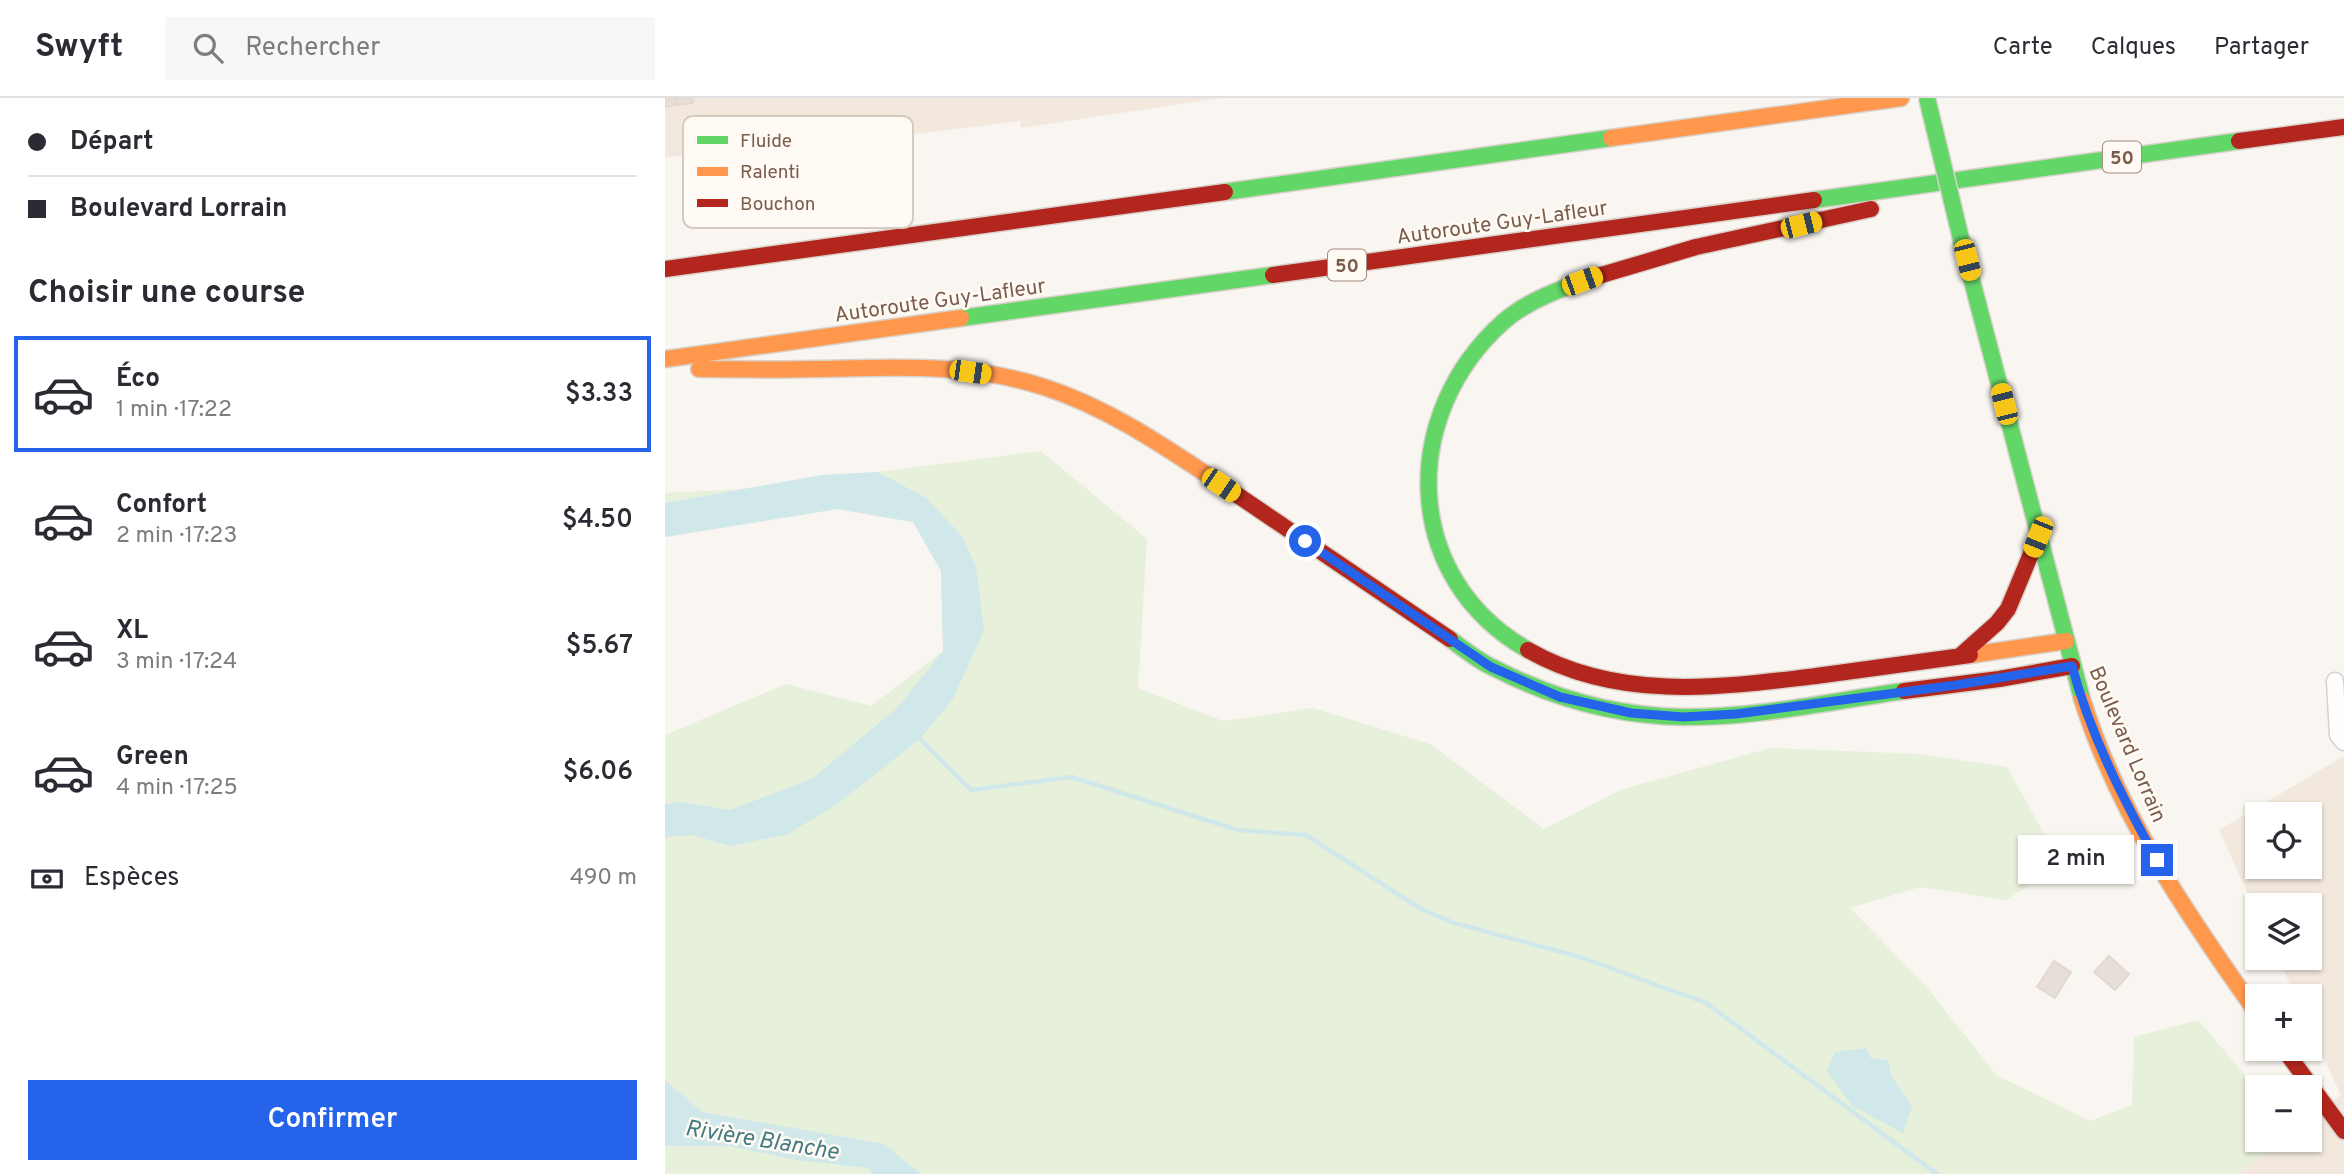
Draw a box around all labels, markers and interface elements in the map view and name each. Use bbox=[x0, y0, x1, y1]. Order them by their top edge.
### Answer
search box bbox=[165, 17, 655, 80]
text: Swyft bbox=[35, 27, 123, 69]
icon: search bbox=[189, 29, 227, 67]
text: Rechercher bbox=[245, 32, 380, 65]
text: Carte bbox=[1993, 33, 2053, 63]
text: Calques bbox=[2091, 33, 2176, 63]
text: Partager bbox=[2214, 33, 2309, 63]
legend bbox=[683, 116, 913, 228]
text: Départ bbox=[70, 126, 154, 159]
text: Fluide bbox=[740, 130, 792, 154]
road number: 50 bbox=[2103, 142, 2141, 172]
text: Ralenti bbox=[740, 161, 800, 185]
text: Boulevard Lorrain bbox=[70, 193, 287, 226]
text: Bouchon bbox=[740, 193, 816, 217]
street label: Autoroute Guy-Lafleur bbox=[1395, 195, 1610, 252]
car bbox=[1779, 210, 1824, 240]
car bbox=[1952, 237, 1983, 283]
road number: 50 bbox=[1328, 250, 1366, 280]
car bbox=[1559, 264, 1606, 298]
street label: Autoroute Guy-Lafleur bbox=[833, 273, 1048, 330]
text: Choisir une course bbox=[28, 274, 305, 314]
car bbox=[948, 359, 993, 385]
icon: car bbox=[32, 363, 95, 426]
text: Éco bbox=[116, 363, 160, 396]
text: $3.33 bbox=[565, 378, 633, 411]
car bbox=[1989, 381, 2020, 427]
text: 1 min · 17:22 bbox=[116, 396, 232, 425]
car bbox=[1198, 465, 1245, 505]
icon: car bbox=[32, 489, 95, 552]
text: Confort bbox=[116, 489, 207, 522]
text: $4.50 bbox=[562, 504, 633, 537]
car bbox=[2021, 514, 2056, 560]
text: 2 min · 17:23 bbox=[116, 522, 237, 551]
route start bbox=[1289, 525, 1321, 557]
icon: car bbox=[32, 615, 95, 678]
text: XL bbox=[116, 615, 148, 648]
text: $5.67 bbox=[566, 630, 633, 663]
text: 3 min · 17:24 bbox=[116, 648, 237, 677]
street label: Boulevard Lorrain bbox=[2082, 662, 2172, 827]
icon: car bbox=[32, 741, 95, 804]
text: Green bbox=[116, 741, 189, 774]
text: $6.06 bbox=[563, 756, 633, 789]
text: 4 min · 17:25 bbox=[116, 774, 238, 803]
map controls bbox=[2245, 802, 2322, 1152]
button: locate bbox=[2245, 802, 2322, 879]
callout: 2 min bbox=[2017, 836, 2133, 884]
route end bbox=[2141, 844, 2173, 876]
text: 2 min bbox=[2046, 845, 2106, 874]
icon: cash bbox=[28, 860, 66, 898]
text: Espèces bbox=[84, 862, 180, 895]
text: 490 m bbox=[570, 864, 637, 893]
button: layers bbox=[2245, 893, 2322, 970]
button: + bbox=[2245, 984, 2322, 1061]
button: − bbox=[2245, 1075, 2322, 1152]
button: Confirmer bbox=[28, 1080, 637, 1160]
water label: Rivière Blanche bbox=[683, 1115, 841, 1168]

